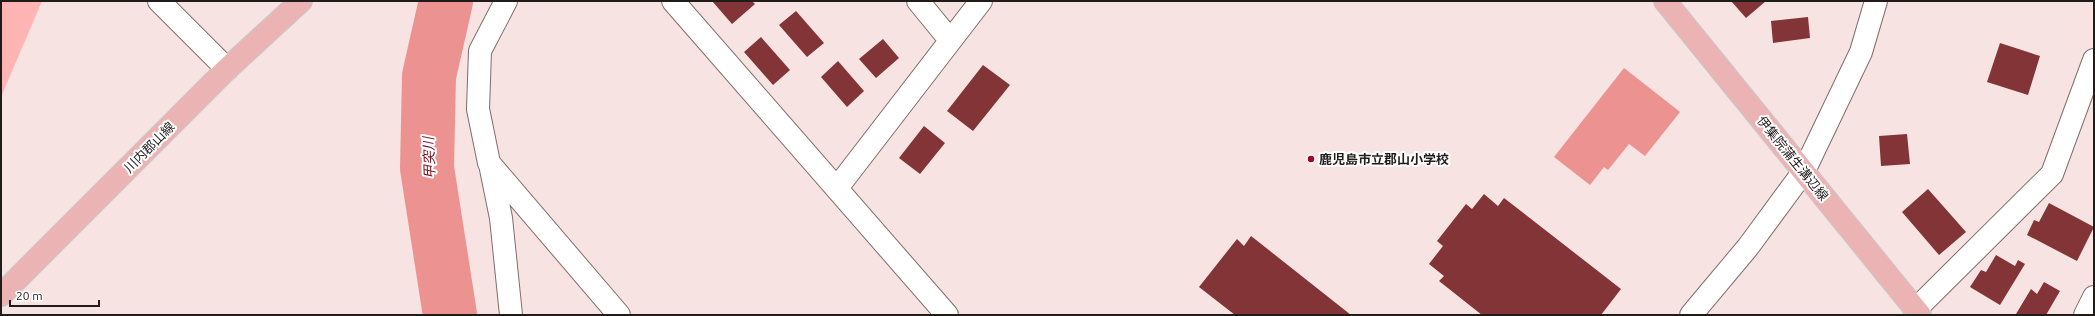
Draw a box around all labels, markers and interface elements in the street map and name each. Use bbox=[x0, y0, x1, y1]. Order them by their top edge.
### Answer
street label: 伊集院蒲生溝辺線 bbox=[1755, 113, 1831, 203]
street label: 川内郡山線 bbox=[121, 119, 177, 175]
water label: 甲突川 bbox=[420, 135, 438, 179]
place label: 鹿児島市立郡山小学校 bbox=[1319, 152, 1449, 166]
marker: 鹿児島市立郡山小学校 bbox=[1306, 154, 1316, 164]
scale bar bbox=[10, 282, 99, 308]
text: 20 m bbox=[16, 289, 43, 302]

